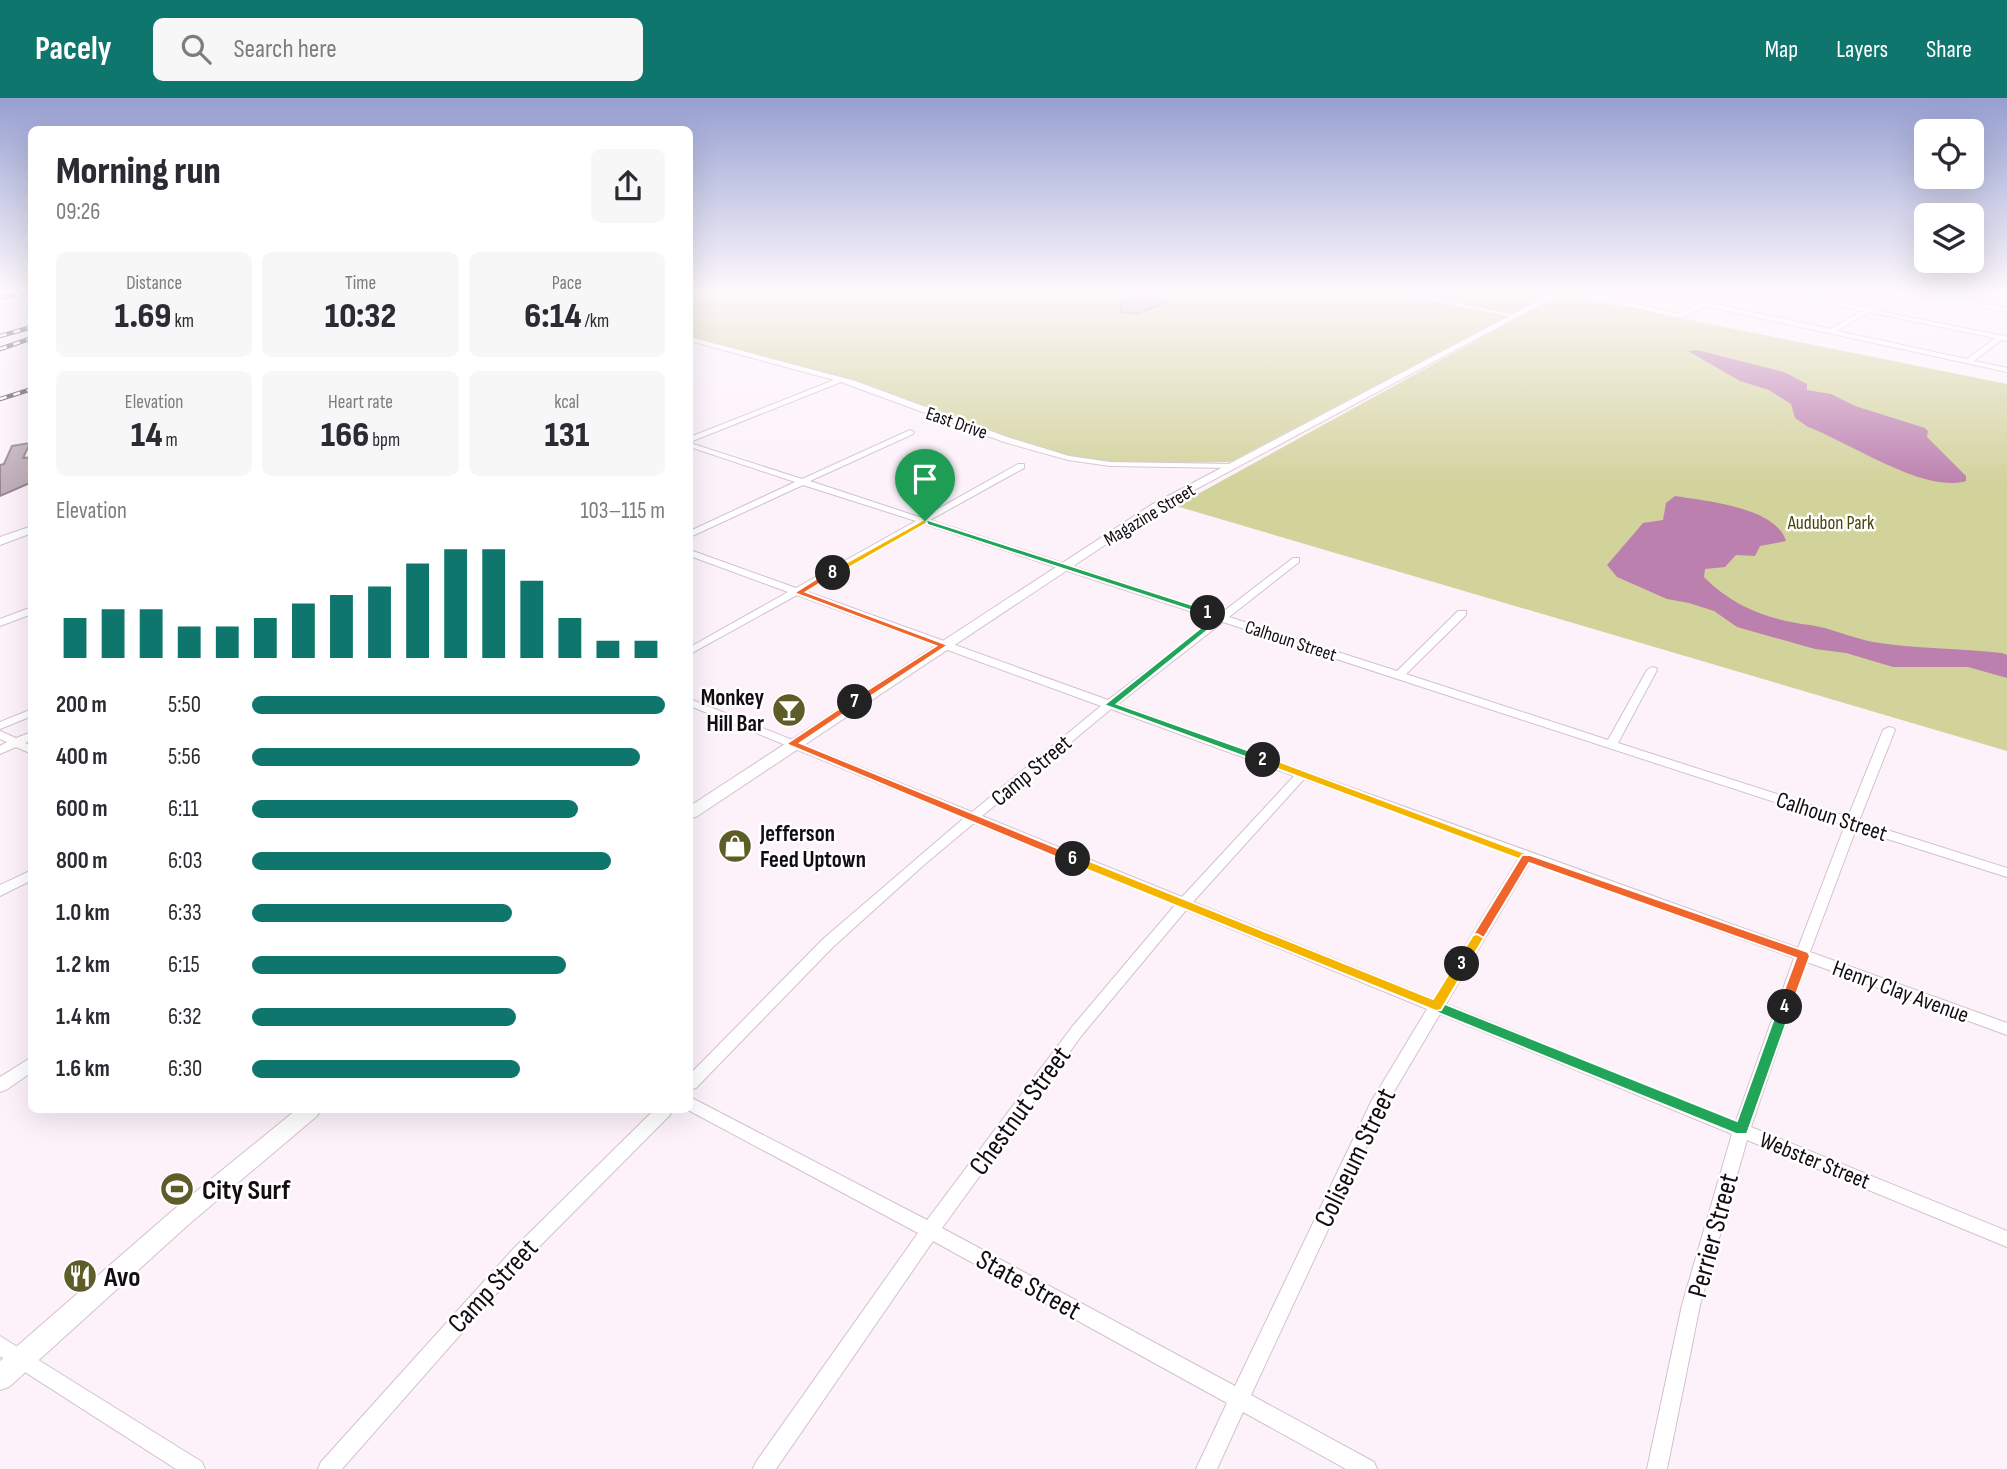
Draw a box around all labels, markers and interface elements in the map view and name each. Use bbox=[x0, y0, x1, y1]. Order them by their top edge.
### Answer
search box bbox=[153, 18, 643, 81]
text: Pacely bbox=[35, 29, 111, 69]
icon: search bbox=[177, 30, 215, 68]
text: Search here bbox=[233, 34, 337, 65]
text: Map bbox=[1765, 35, 1798, 64]
text: Layers bbox=[1836, 35, 1888, 64]
text: Share bbox=[1926, 35, 1972, 64]
map controls bbox=[1914, 119, 1984, 273]
button: locate bbox=[1914, 119, 1984, 189]
text: Morning run bbox=[56, 149, 221, 194]
button: share bbox=[591, 149, 665, 223]
text: 09:26 bbox=[56, 198, 100, 226]
button: layers bbox=[1914, 203, 1984, 273]
text: Distance bbox=[126, 272, 182, 295]
text: Time bbox=[345, 272, 376, 295]
text: Pace bbox=[552, 272, 582, 295]
text: 1.69 bbox=[114, 295, 171, 338]
text: 10:32 bbox=[325, 295, 396, 338]
text: 6:14 bbox=[524, 295, 582, 338]
text: km bbox=[171, 310, 194, 333]
text: /km bbox=[582, 310, 609, 333]
text: Elevation bbox=[125, 391, 183, 414]
text: Heart rate bbox=[328, 391, 393, 414]
text: kcal bbox=[554, 391, 579, 414]
street label: East Drive bbox=[923, 402, 990, 445]
text: 14 bbox=[131, 414, 162, 457]
text: 166 bbox=[321, 414, 369, 457]
text: 131 bbox=[544, 414, 589, 457]
text: m bbox=[162, 429, 178, 452]
text: bpm bbox=[369, 429, 400, 452]
pin bbox=[895, 449, 955, 521]
icon: arrive bbox=[906, 460, 944, 498]
street label: Magazine Street bbox=[1100, 479, 1200, 552]
text: Elevation bbox=[56, 497, 127, 525]
text: 103–115 m bbox=[580, 497, 665, 525]
park label: Audubon Park bbox=[1787, 512, 1875, 535]
pin: 8 bbox=[816, 556, 850, 590]
text: 8 bbox=[828, 561, 837, 584]
pin: 1 bbox=[1190, 596, 1226, 630]
text: 1 bbox=[1204, 601, 1211, 624]
street label: Calhoun Street bbox=[1242, 616, 1339, 667]
place label: Monkey Hill Bar bbox=[701, 684, 764, 738]
pin: 7 bbox=[838, 684, 872, 720]
text: 7 bbox=[850, 690, 859, 713]
text: 200 m bbox=[56, 691, 107, 719]
text: 5:50 bbox=[168, 691, 201, 719]
bar icon: Monkey Hill Bar bbox=[770, 691, 808, 729]
street label: Camp Street bbox=[986, 729, 1077, 812]
pin: 2 bbox=[1246, 742, 1280, 778]
text: 400 m bbox=[56, 743, 107, 771]
text: 5:56 bbox=[168, 743, 201, 771]
text: 2 bbox=[1258, 748, 1267, 771]
street label: Calhoun Street bbox=[1773, 786, 1891, 848]
text: 600 m bbox=[56, 795, 108, 823]
text: 6:11 bbox=[168, 795, 199, 823]
place label: Jefferson Feed Uptown bbox=[759, 820, 866, 874]
shop icon: Jefferson Feed Uptown bbox=[716, 827, 754, 865]
pin: 6 bbox=[1056, 842, 1090, 876]
text: 800 m bbox=[56, 847, 108, 875]
text: 6:03 bbox=[168, 847, 202, 875]
text: 6 bbox=[1068, 847, 1077, 870]
text: 1.0 km bbox=[56, 899, 110, 927]
text: 6:33 bbox=[168, 899, 202, 927]
pin: 3 bbox=[1444, 946, 1480, 982]
text: 1.2 km bbox=[56, 951, 110, 979]
text: 6:15 bbox=[168, 951, 200, 979]
text: 3 bbox=[1457, 952, 1466, 975]
street label: Henry Clay Avenue bbox=[1829, 954, 1973, 1030]
pin: 4 bbox=[1768, 990, 1802, 1024]
text: 4 bbox=[1780, 995, 1789, 1018]
text: 1.4 km bbox=[56, 1003, 110, 1031]
text: 6:32 bbox=[168, 1003, 202, 1031]
street label: Chestnut Street bbox=[962, 1040, 1078, 1182]
text: 1.6 km bbox=[56, 1055, 110, 1083]
text: 6:30 bbox=[168, 1055, 202, 1083]
street label: Coliseum Street bbox=[1308, 1083, 1403, 1233]
street label: Webster Street bbox=[1755, 1126, 1874, 1196]
sports icon: City Surf bbox=[158, 1170, 196, 1208]
street label: Perrier Street bbox=[1681, 1170, 1746, 1301]
place label: City Surf bbox=[202, 1174, 290, 1207]
street label: Camp Street bbox=[441, 1232, 545, 1340]
street label: State Street bbox=[970, 1243, 1086, 1327]
restaurant icon: Avo bbox=[61, 1257, 99, 1295]
place label: Avo bbox=[103, 1261, 140, 1294]

